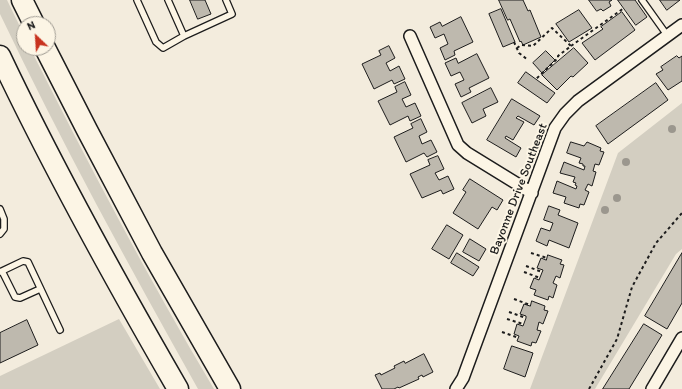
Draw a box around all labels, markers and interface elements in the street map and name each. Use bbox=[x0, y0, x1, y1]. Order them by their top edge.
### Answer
north arrow bbox=[16, 16, 56, 56]
text: N bbox=[25, 18, 37, 33]
street label: Bayonne Drive Southeast bbox=[487, 121, 551, 257]

